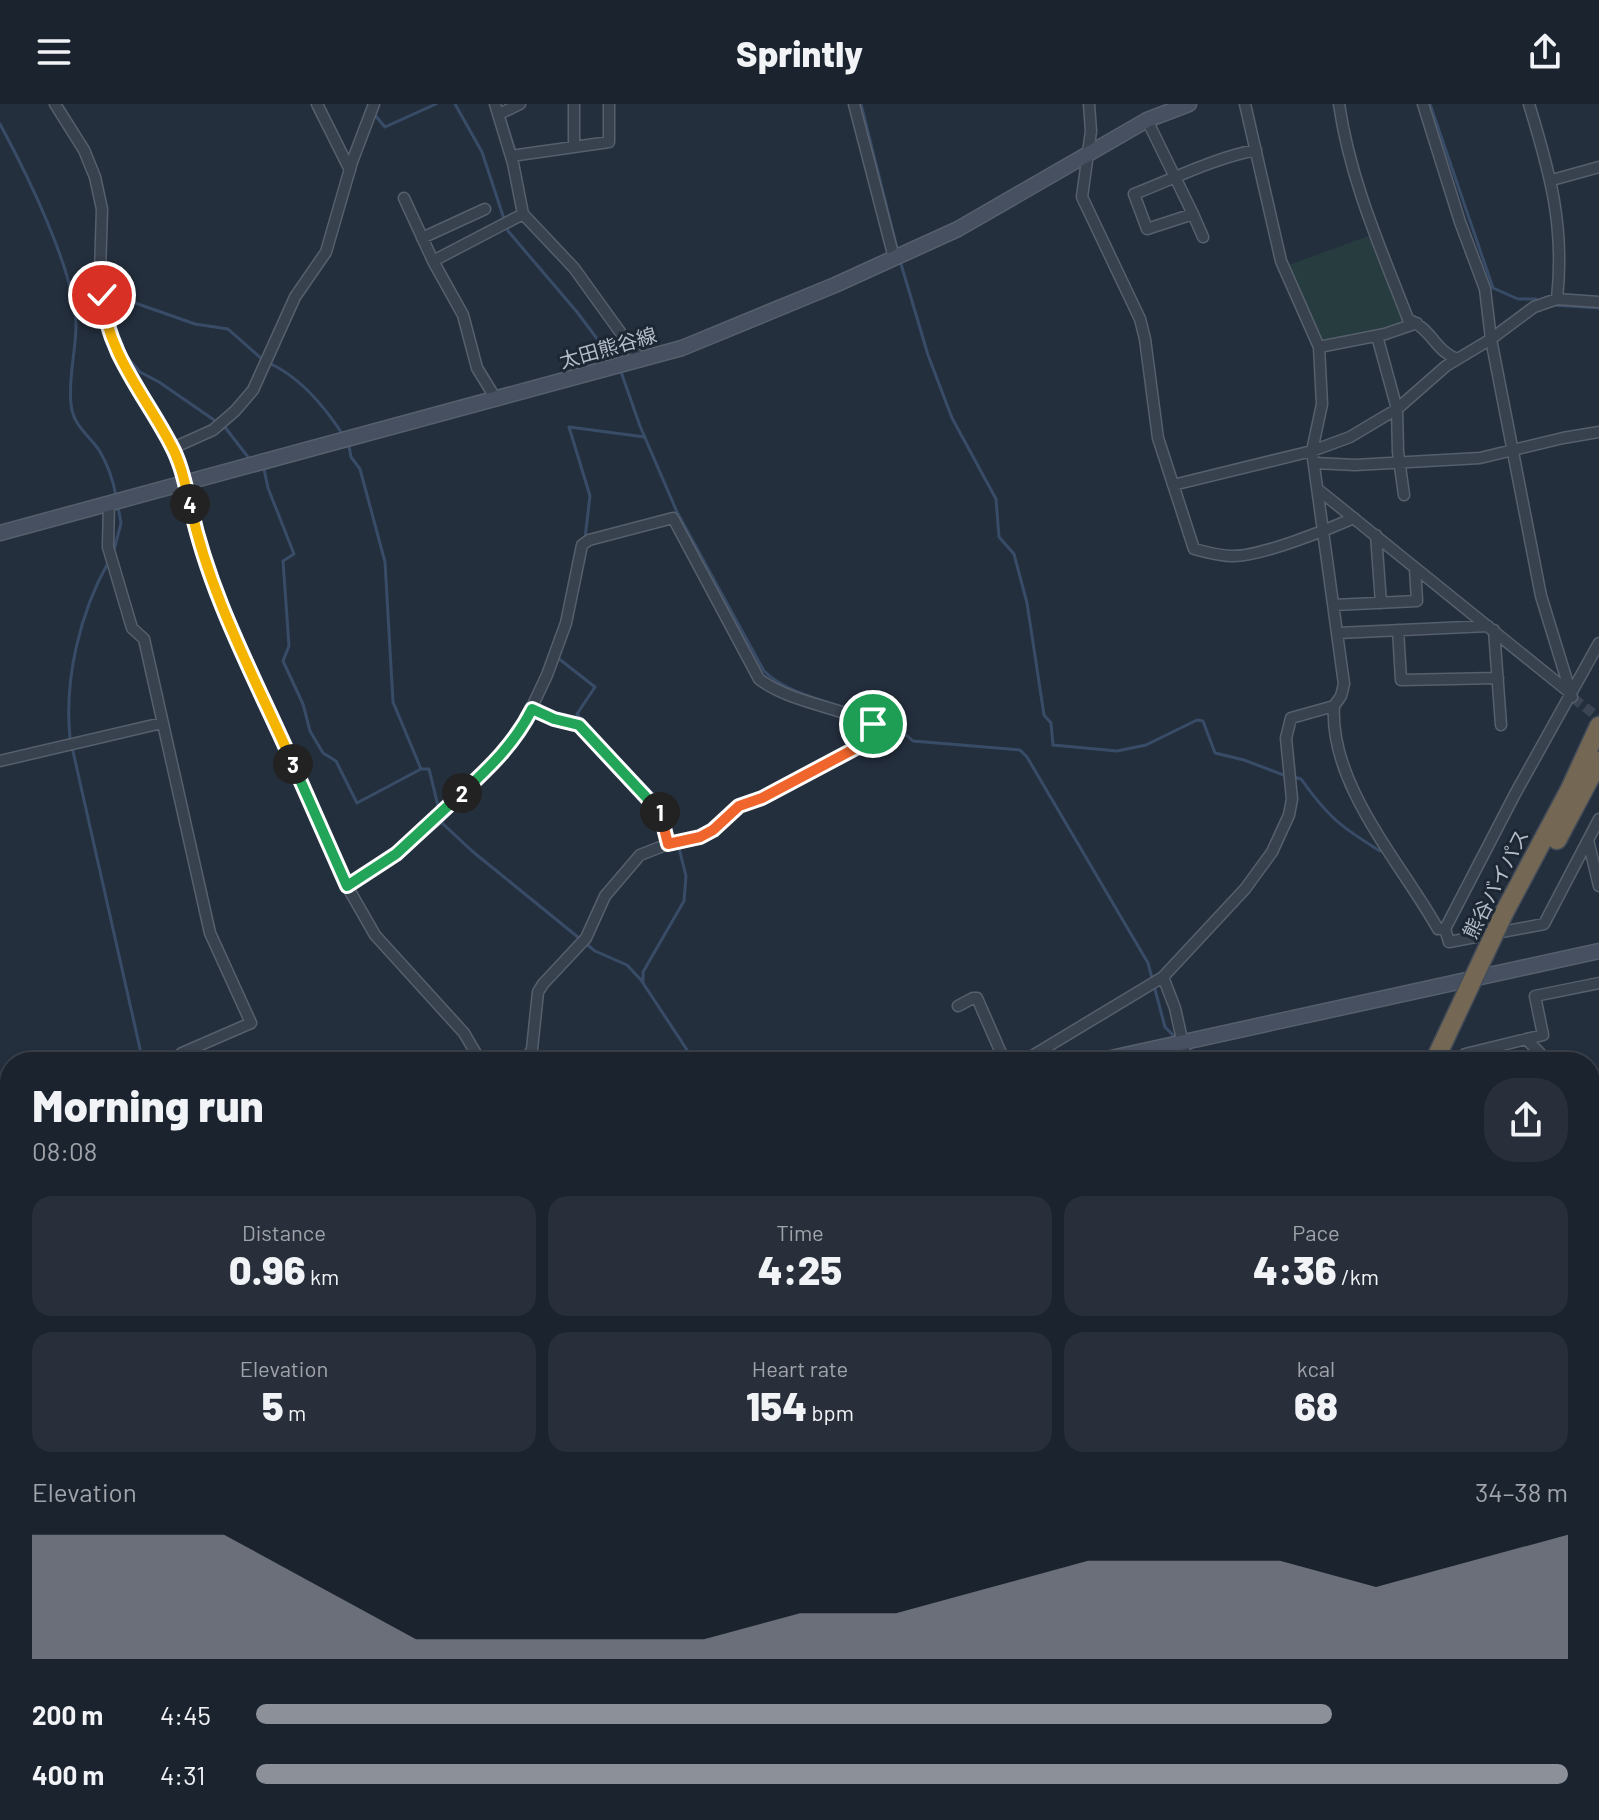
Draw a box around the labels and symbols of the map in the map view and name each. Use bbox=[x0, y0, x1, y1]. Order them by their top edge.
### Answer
pin bbox=[68, 261, 136, 329]
street label: 太田熊谷線 bbox=[556, 322, 659, 372]
pin: 4 bbox=[170, 484, 210, 524]
pin bbox=[839, 690, 907, 758]
pin: 3 bbox=[273, 744, 313, 784]
pin: 2 bbox=[442, 773, 482, 813]
pin: 1 bbox=[640, 792, 680, 832]
street label: 熊谷バイパス bbox=[1457, 825, 1533, 942]

